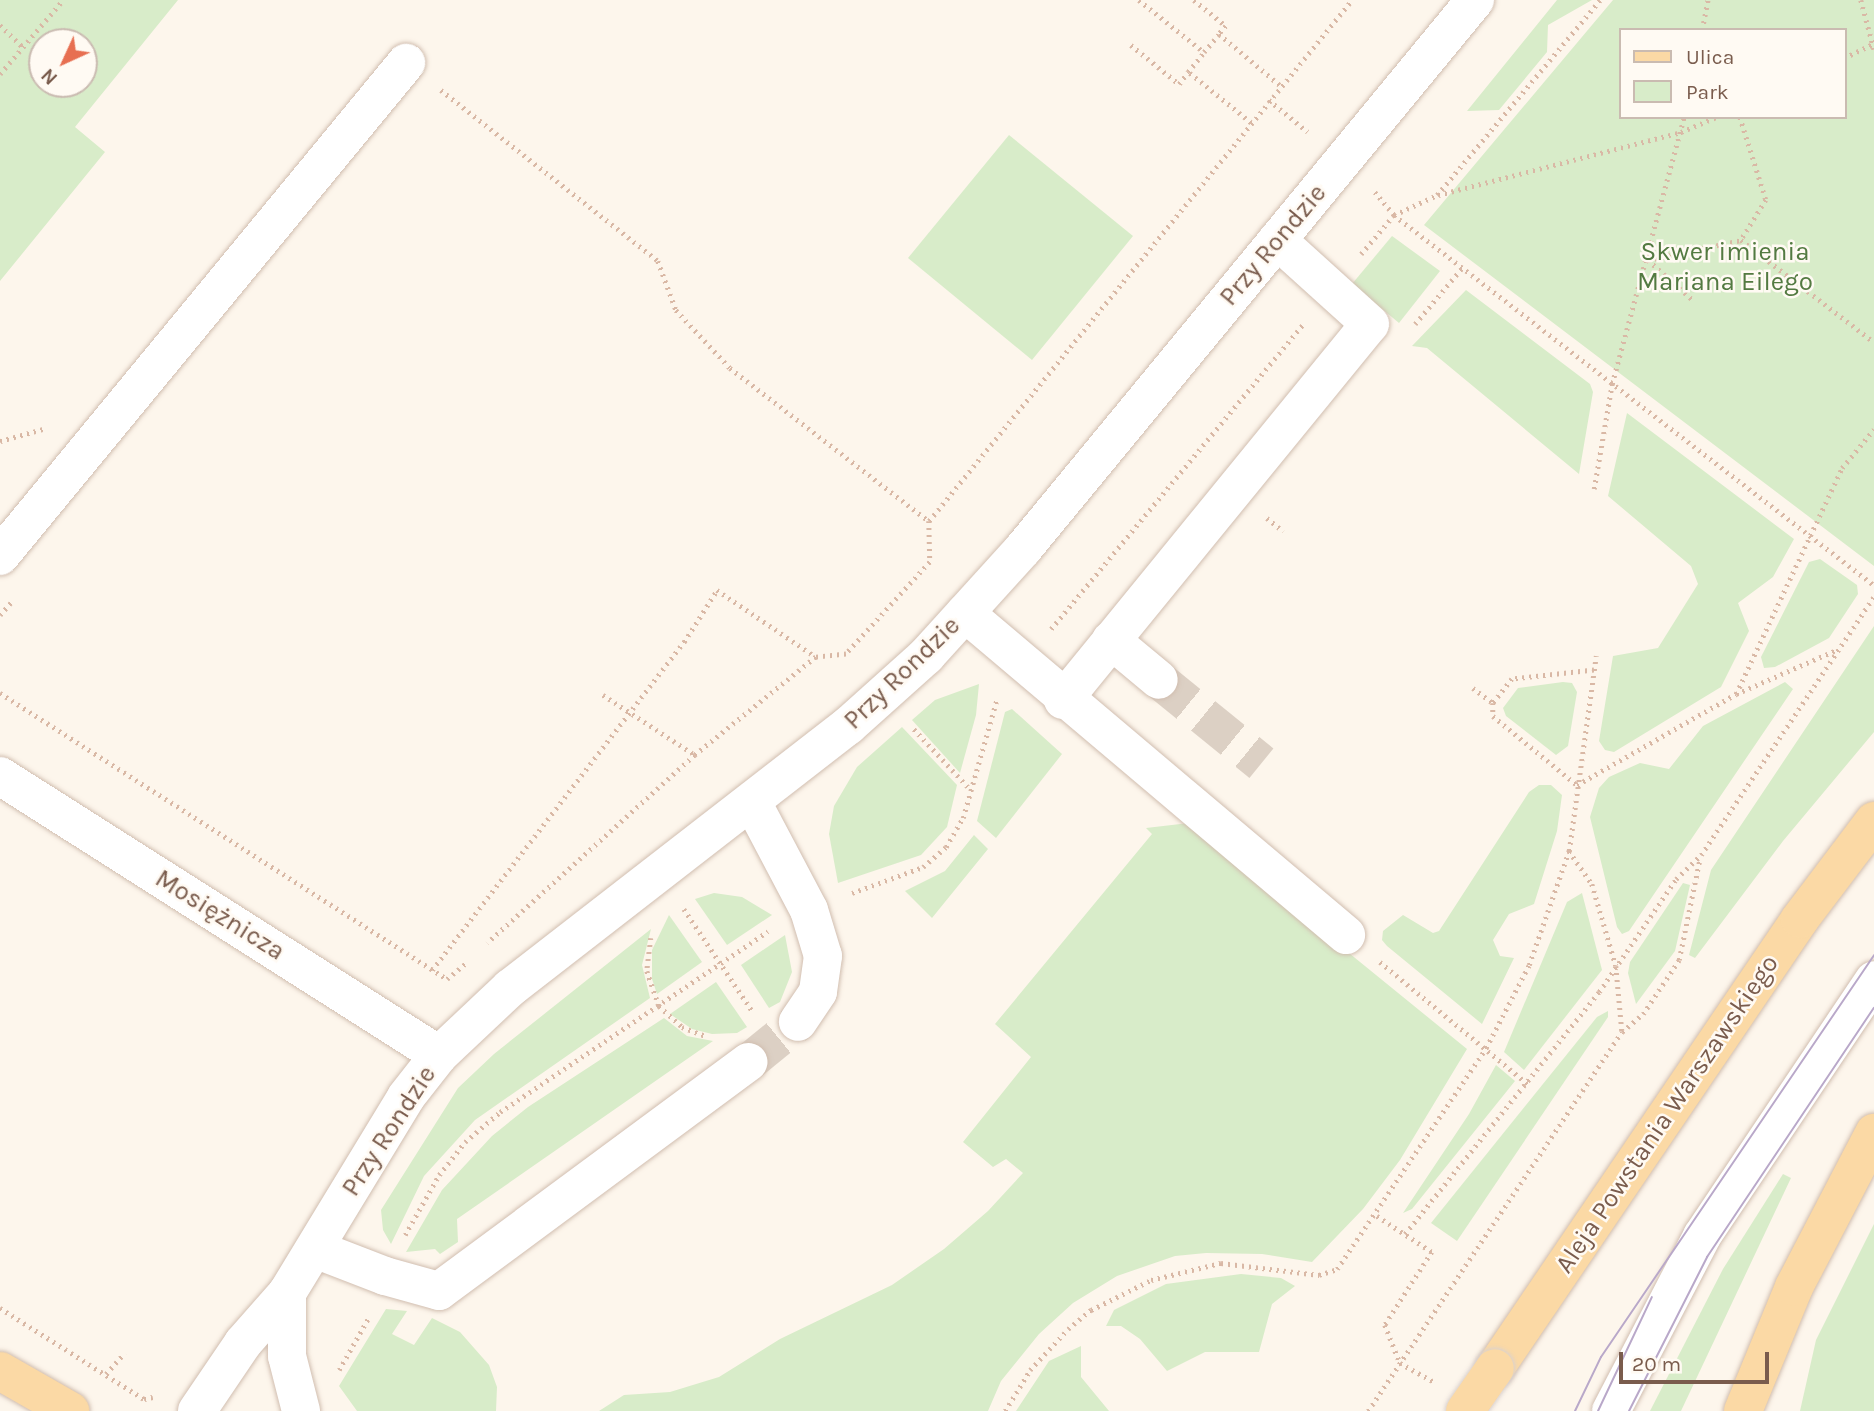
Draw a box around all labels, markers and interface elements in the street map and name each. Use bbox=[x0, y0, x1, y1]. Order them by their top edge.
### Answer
north arrow bbox=[28, 28, 98, 98]
legend bbox=[1618, 28, 1846, 119]
text: Ulica bbox=[1686, 45, 1734, 69]
text: N bbox=[37, 64, 62, 89]
text: Park bbox=[1686, 80, 1729, 104]
street label: Przy Rondzie bbox=[1213, 178, 1333, 312]
park label: Skwer imienia Mariana Eilego bbox=[1637, 236, 1813, 298]
street label: Przy Rondzie bbox=[838, 610, 966, 736]
street label: Mosiężnicza bbox=[149, 863, 291, 967]
street label: Aleja Powstania Warszawskiego bbox=[1549, 949, 1785, 1279]
street label: Przy Rondzie bbox=[335, 1060, 443, 1202]
scale bar bbox=[1622, 1338, 1772, 1382]
text: 20 m bbox=[1632, 1352, 1681, 1376]

